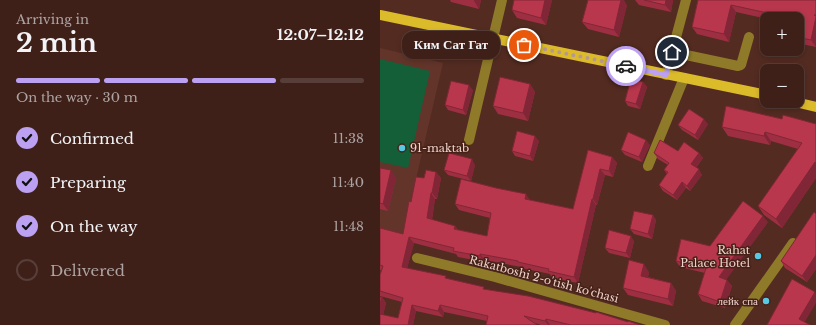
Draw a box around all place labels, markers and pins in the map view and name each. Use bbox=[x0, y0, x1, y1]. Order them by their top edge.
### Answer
pin bbox=[507, 28, 541, 62]
callout: Ким Сат Гат bbox=[402, 31, 500, 59]
pin bbox=[655, 35, 689, 69]
place label: 91-maktab bbox=[410, 141, 469, 155]
marker: 91-maktab bbox=[397, 143, 407, 153]
place label: Rahat Palace Hotel bbox=[680, 243, 751, 270]
marker: Rahat Palace Hotel bbox=[753, 251, 763, 261]
place label: лейк спа bbox=[718, 294, 758, 308]
marker: лейк спа bbox=[761, 296, 771, 306]

